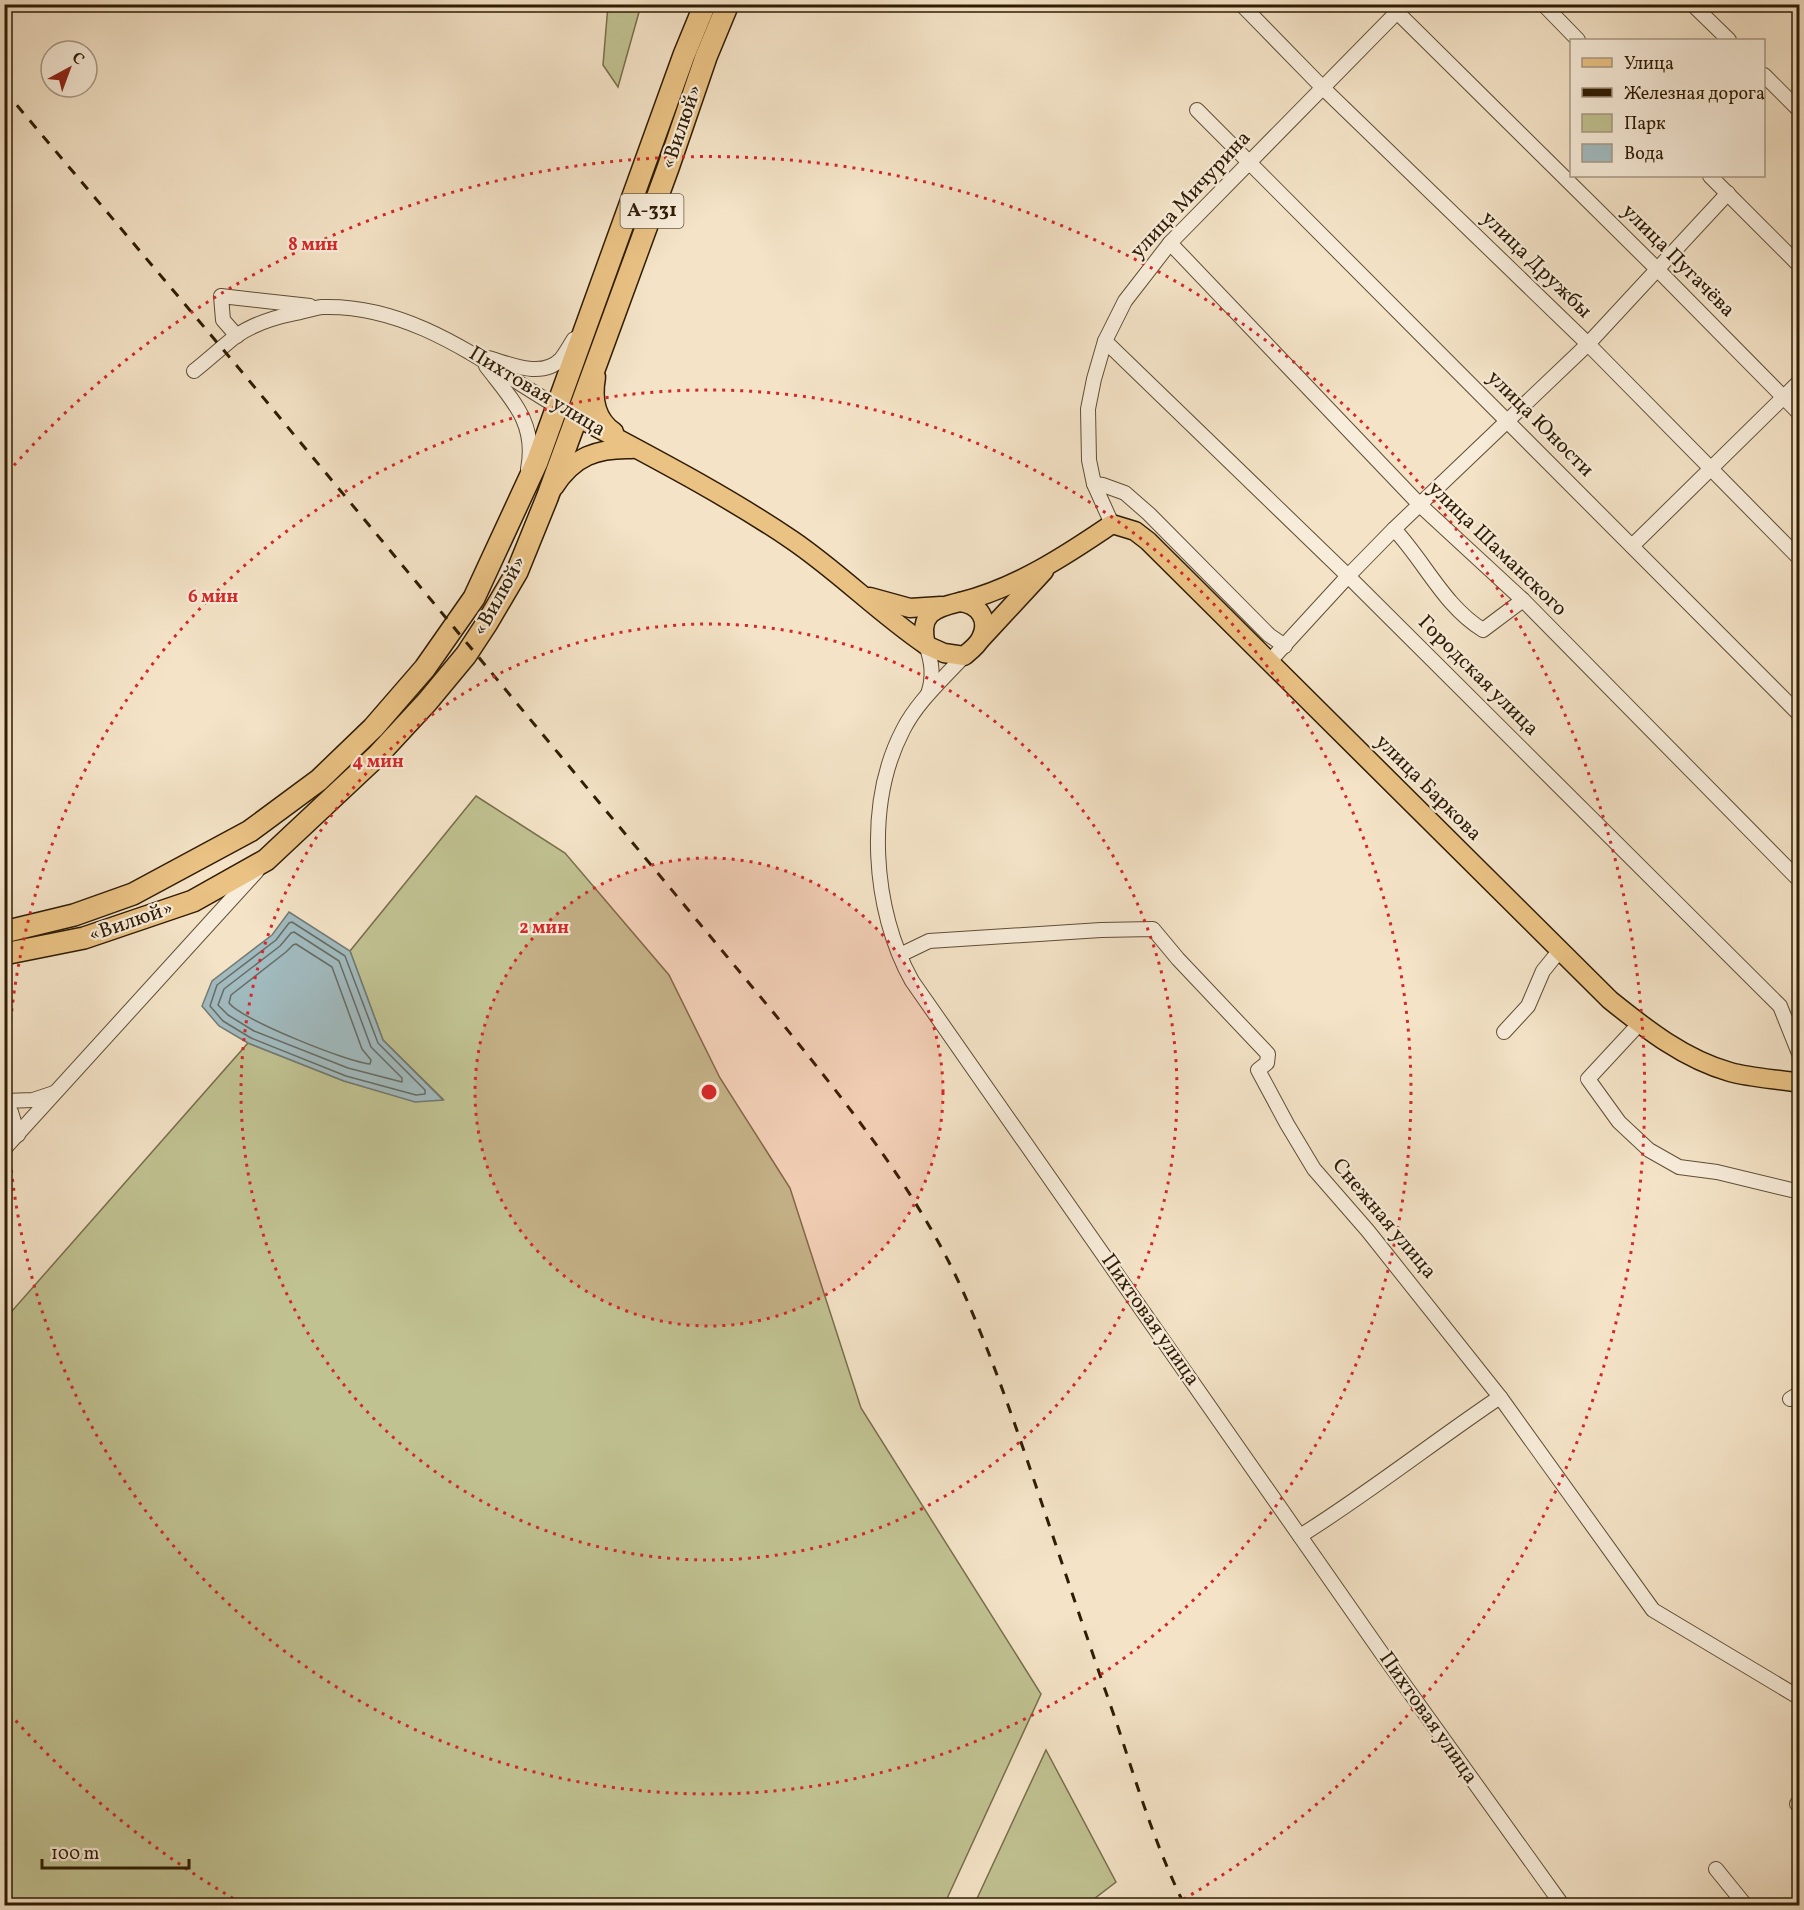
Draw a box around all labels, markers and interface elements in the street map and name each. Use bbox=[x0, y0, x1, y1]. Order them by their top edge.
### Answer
north arrow bbox=[39, 39, 99, 99]
legend bbox=[1570, 39, 1765, 177]
text: С bbox=[66, 48, 89, 71]
text: Улица bbox=[1624, 52, 1674, 77]
street label: «Вилюй» bbox=[654, 81, 710, 173]
text: Железная дорога bbox=[1624, 82, 1765, 107]
text: Парк bbox=[1624, 112, 1666, 137]
street label: улица Мичурина bbox=[1124, 125, 1258, 265]
text: Вода bbox=[1624, 142, 1664, 167]
road number: А-331 bbox=[620, 194, 684, 228]
street label: улица Пугачёва bbox=[1615, 198, 1741, 324]
street label: улица Дружбы bbox=[1474, 205, 1598, 325]
text: 8 мин bbox=[288, 233, 338, 258]
street label: Пихтовая улица bbox=[463, 340, 611, 444]
street label: улица Юности bbox=[1480, 364, 1600, 484]
street label: улица Шаманского bbox=[1421, 475, 1573, 623]
street label: «Вилюй» bbox=[466, 551, 534, 641]
text: 6 мин bbox=[188, 585, 238, 610]
street label: Городская улица bbox=[1411, 609, 1545, 743]
street label: улица Баркова bbox=[1368, 728, 1488, 848]
text: 4 мин bbox=[352, 750, 404, 775]
street label: «Вилюй» bbox=[85, 894, 177, 950]
text: 2 мин bbox=[519, 916, 569, 941]
centre of rings bbox=[699, 1082, 719, 1102]
street label: Снежная улица bbox=[1325, 1152, 1443, 1286]
street label: Пихтовая улица bbox=[1094, 1248, 1206, 1392]
street label: Пихтовая улица bbox=[1372, 1646, 1484, 1790]
scale bar bbox=[42, 1832, 189, 1870]
text: 100 m bbox=[51, 1842, 100, 1867]

